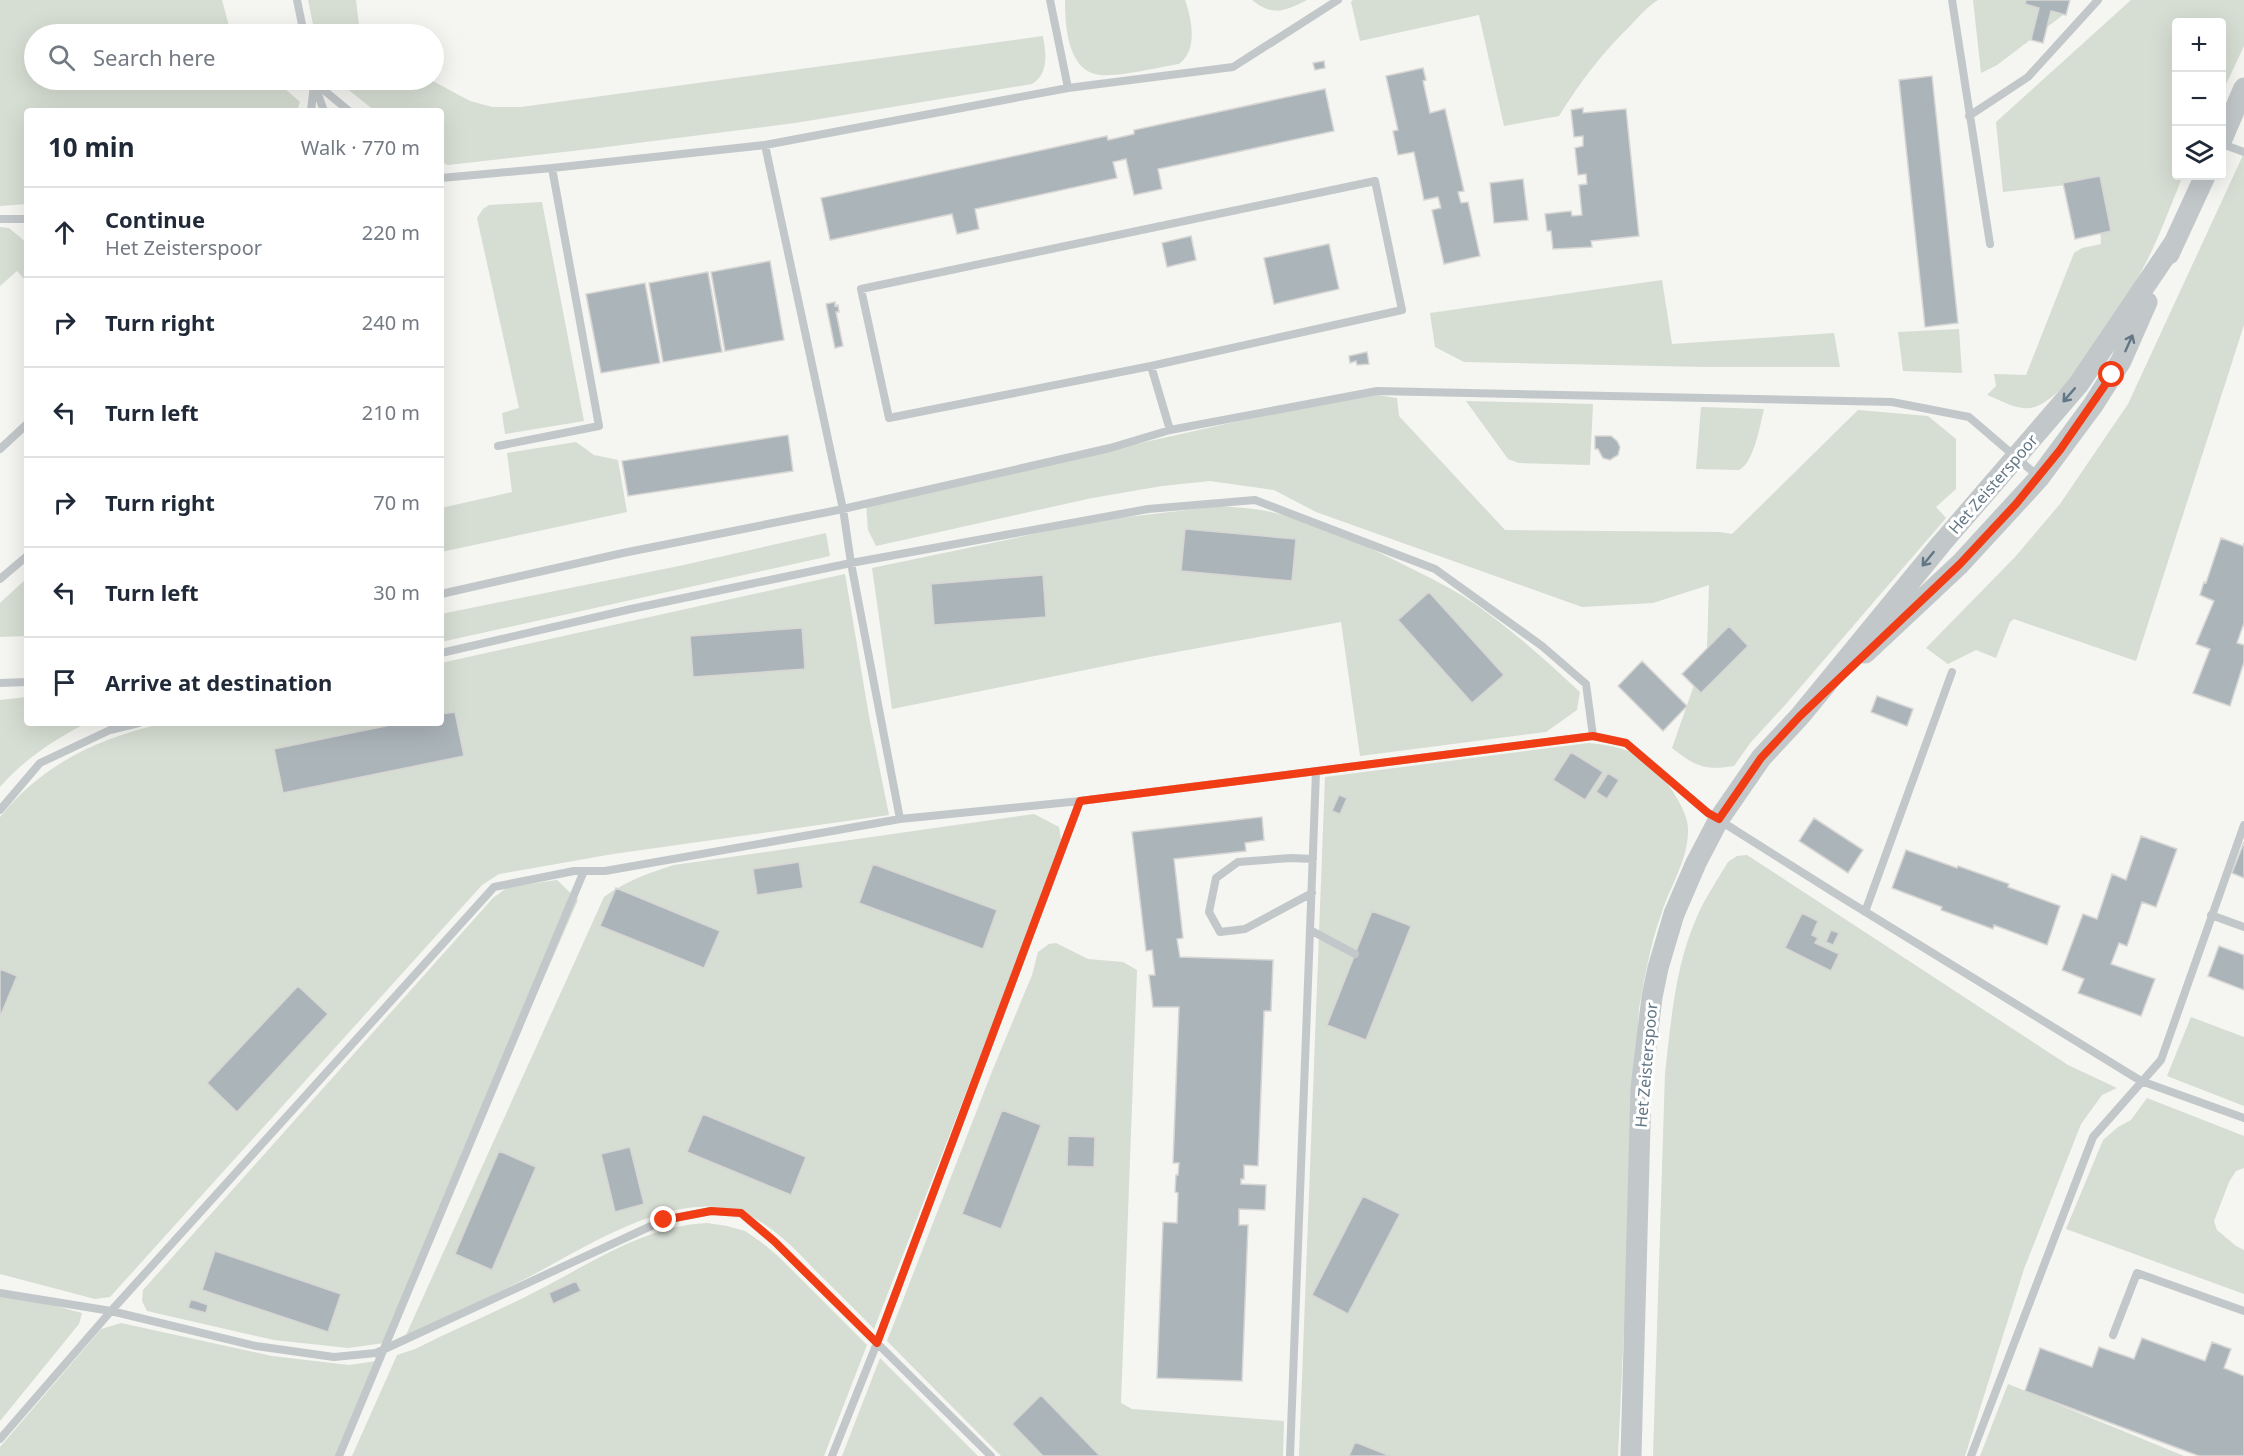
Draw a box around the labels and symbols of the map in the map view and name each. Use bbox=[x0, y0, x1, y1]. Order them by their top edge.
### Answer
one-way arrow bbox=[2123, 335, 2135, 353]
route start bbox=[2098, 361, 2124, 387]
one-way arrow bbox=[2062, 387, 2076, 402]
street label: Het Zeisterspoor bbox=[1943, 429, 2043, 539]
one-way arrow bbox=[1922, 551, 1935, 567]
street label: Het Zeisterspoor bbox=[1630, 1001, 1662, 1129]
route end bbox=[650, 1206, 676, 1232]

